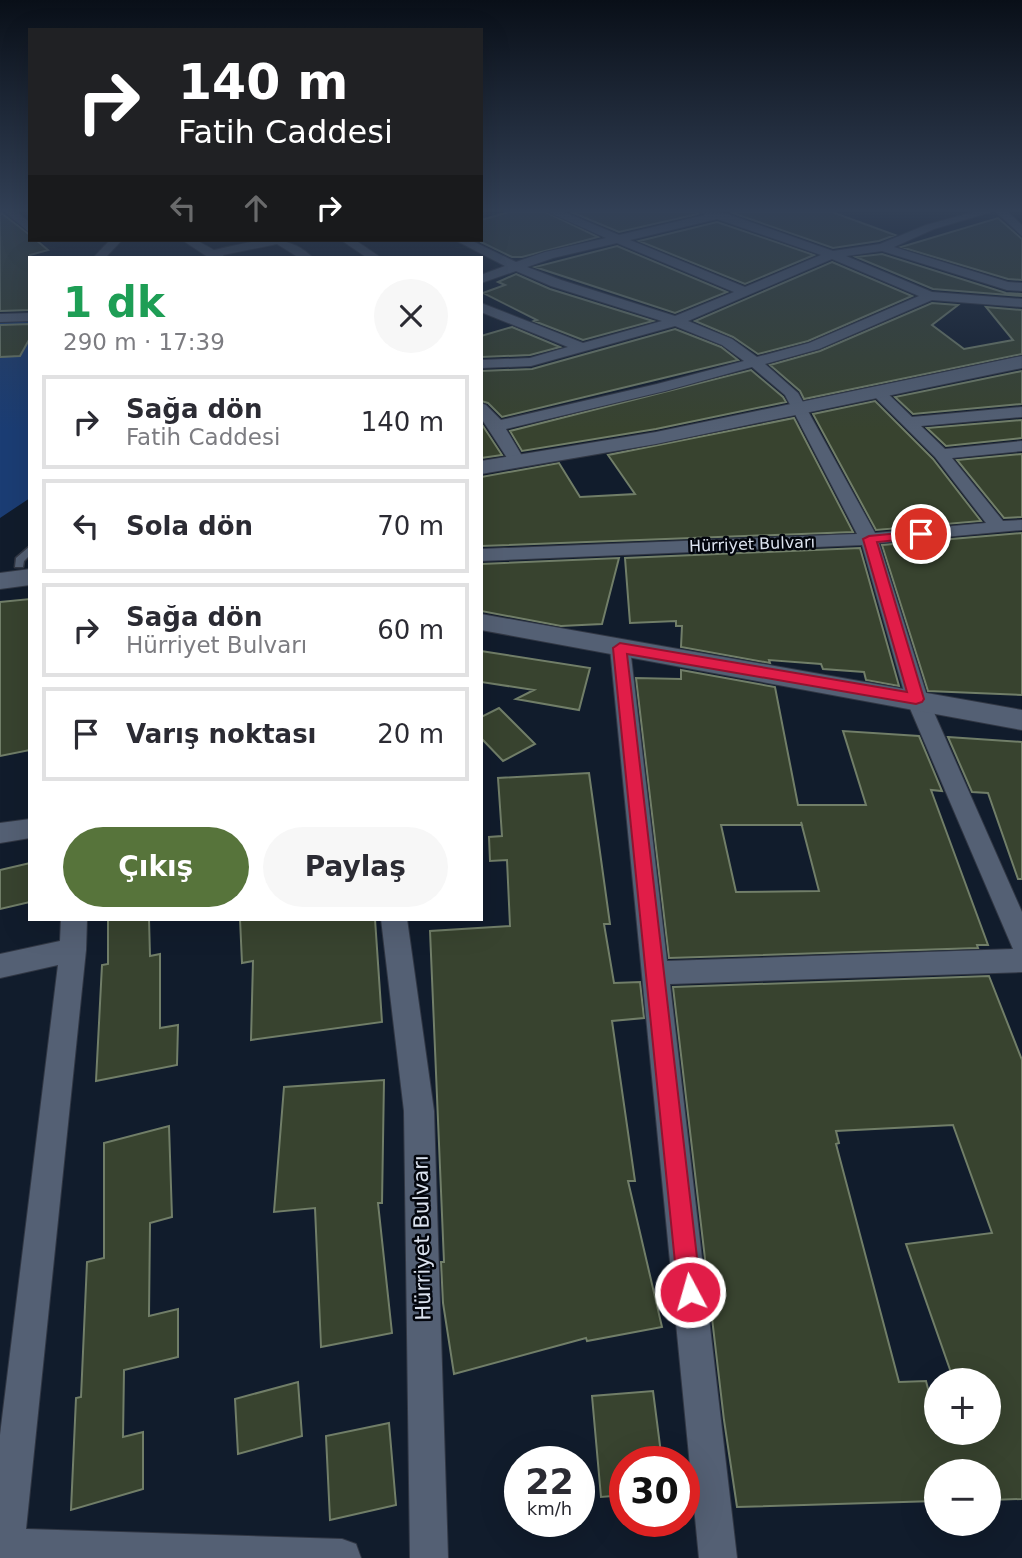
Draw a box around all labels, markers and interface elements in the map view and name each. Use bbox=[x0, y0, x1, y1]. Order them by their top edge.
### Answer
text: 140 m bbox=[178, 54, 348, 111]
icon: right bbox=[63, 56, 154, 147]
text: Fatih Caddesi bbox=[178, 113, 393, 151]
icon: left bbox=[164, 189, 202, 227]
icon: ahead bbox=[237, 189, 275, 227]
icon: right bbox=[310, 189, 348, 227]
text: 1 dk bbox=[63, 278, 165, 327]
button: close bbox=[374, 279, 448, 353]
text: 290 m · 17:39 bbox=[63, 329, 225, 355]
text: Sağa dön bbox=[126, 394, 262, 424]
icon: right bbox=[67, 403, 105, 441]
text: 140 m bbox=[361, 407, 444, 437]
text: Fatih Caddesi bbox=[126, 424, 280, 450]
pin bbox=[891, 504, 951, 564]
icon: left bbox=[67, 507, 105, 545]
text: Sola dön bbox=[126, 511, 253, 541]
text: 70 m bbox=[377, 511, 444, 541]
icon: arrive bbox=[902, 515, 940, 553]
street label: Hürriyet Bulvarı bbox=[689, 532, 815, 556]
text: Sağa dön bbox=[126, 602, 262, 632]
icon: right bbox=[67, 611, 105, 649]
text: 60 m bbox=[377, 615, 444, 645]
text: Hürriyet Bulvarı bbox=[126, 632, 307, 658]
icon: arrive bbox=[67, 715, 105, 753]
text: Varış noktası bbox=[126, 719, 317, 749]
text: 20 m bbox=[377, 719, 444, 749]
button: Çıkış bbox=[63, 827, 249, 907]
button: Paylaş bbox=[263, 827, 448, 907]
street label: Hürriyet Bulvarı bbox=[409, 1155, 435, 1321]
position arrow bbox=[653, 1255, 727, 1329]
map controls bbox=[924, 1368, 1001, 1536]
button: + bbox=[924, 1368, 1001, 1445]
speed limit sign: 30 bbox=[609, 1446, 700, 1537]
button: − bbox=[924, 1459, 1001, 1536]
text: 22 bbox=[525, 1462, 574, 1502]
text: km/h bbox=[527, 1498, 572, 1519]

